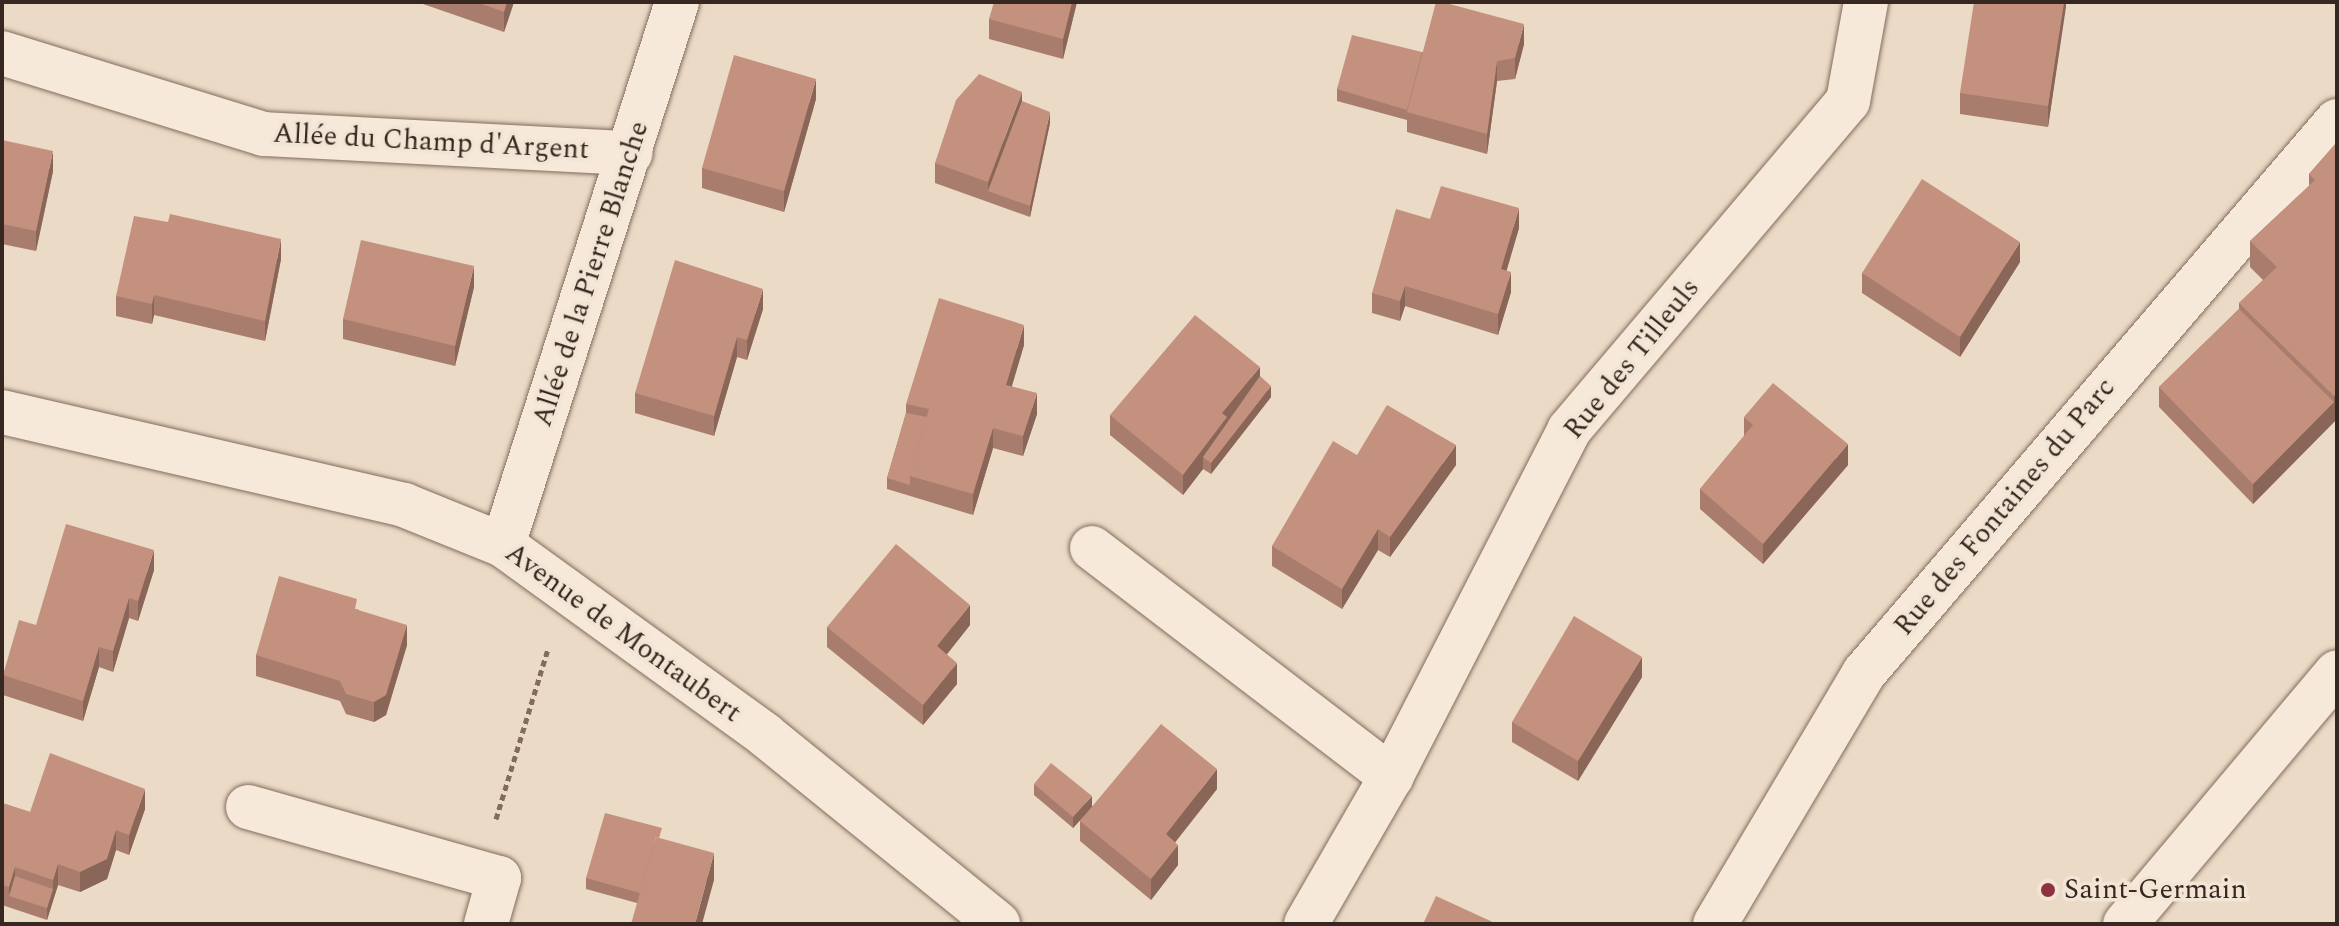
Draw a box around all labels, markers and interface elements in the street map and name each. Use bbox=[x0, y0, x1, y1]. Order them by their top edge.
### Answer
street label: Allée du Champ d'Argent bbox=[272, 117, 590, 167]
street label: Allée de la Pierre Blanche bbox=[526, 117, 656, 431]
street label: Rue des Tilleuls bbox=[1557, 272, 1707, 446]
street label: Rue des Fontaines du Parc bbox=[1887, 371, 2123, 643]
street label: Avenue de Montaubert bbox=[498, 536, 748, 730]
place label: Saint-Germain bbox=[2064, 873, 2247, 907]
marker: Saint-Germain bbox=[2039, 881, 2057, 899]

